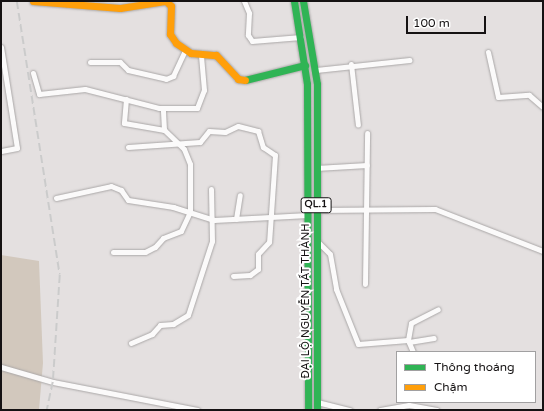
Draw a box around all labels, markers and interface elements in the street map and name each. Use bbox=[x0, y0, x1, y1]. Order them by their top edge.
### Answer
scale bar bbox=[408, 8, 488, 34]
text: 100 m bbox=[413, 16, 450, 30]
road number: QL.1 bbox=[300, 197, 332, 213]
street label: ĐẠI LỘ NGUYỄN TẤT THÀNH bbox=[299, 223, 313, 379]
legend bbox=[396, 351, 536, 403]
text: Thông thoáng bbox=[434, 360, 515, 374]
text: Chậm bbox=[434, 380, 467, 394]

